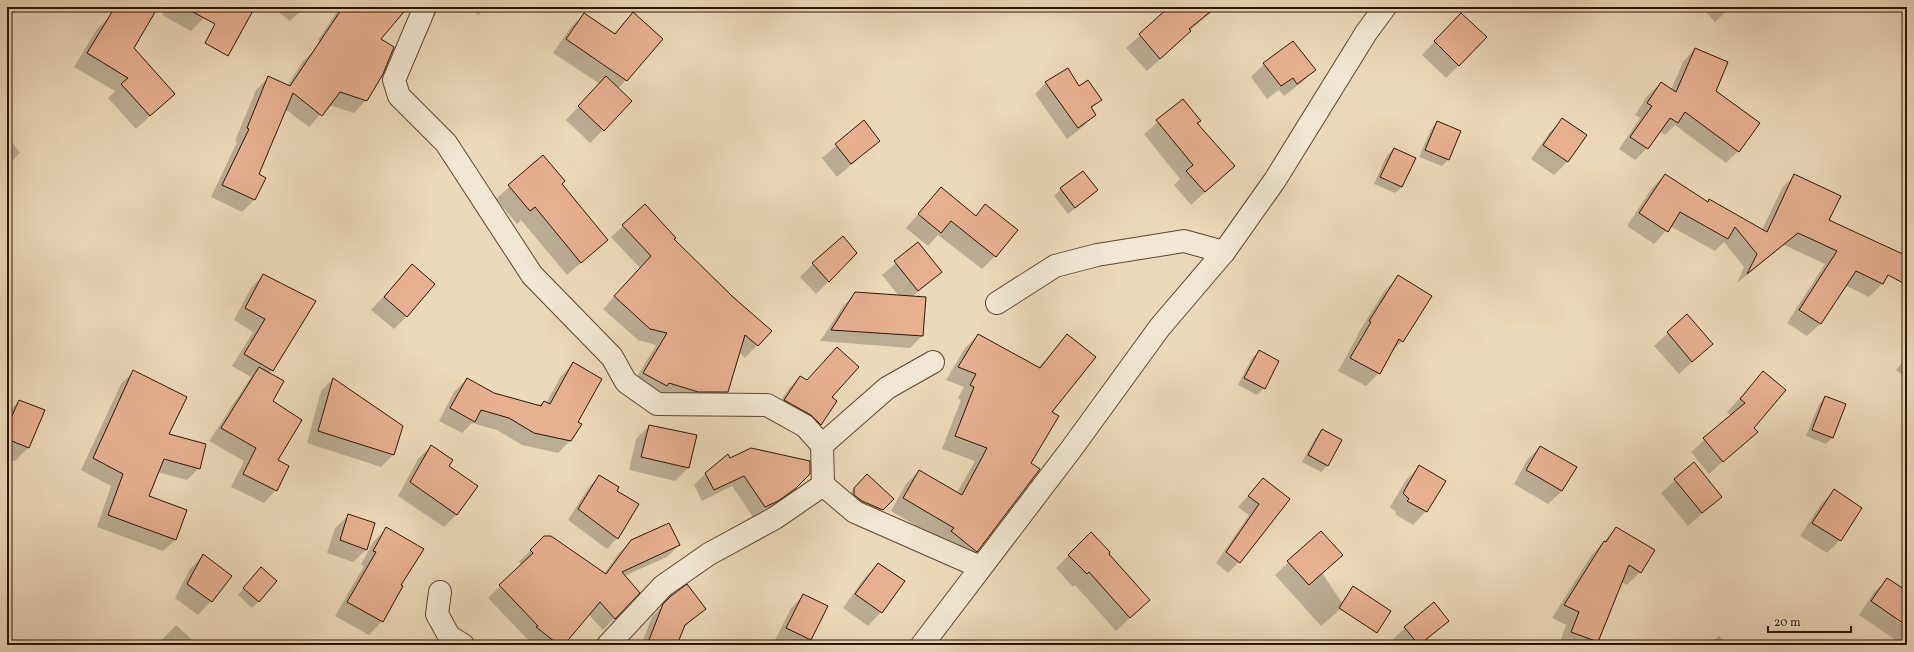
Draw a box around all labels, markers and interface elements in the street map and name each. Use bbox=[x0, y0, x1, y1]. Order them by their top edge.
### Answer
scale bar bbox=[1768, 608, 1851, 634]
text: 20 m bbox=[1774, 615, 1801, 631]

